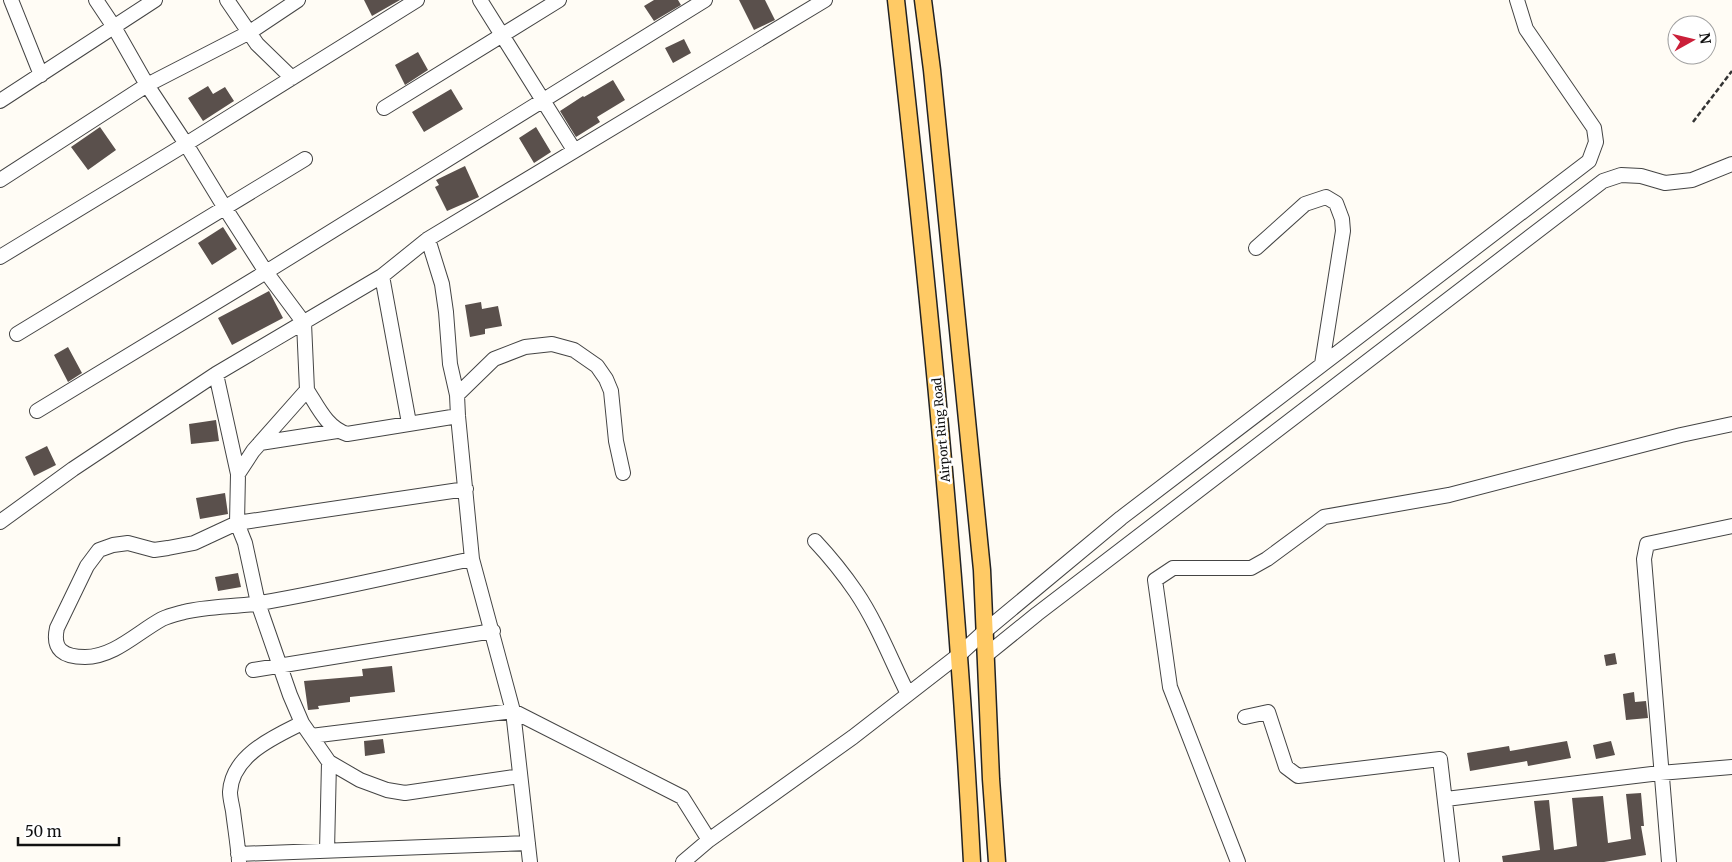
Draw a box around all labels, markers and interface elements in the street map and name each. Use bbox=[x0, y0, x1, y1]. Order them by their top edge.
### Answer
north arrow bbox=[1667, 15, 1717, 65]
text: N bbox=[1695, 31, 1715, 45]
street label: Airport Ring Road bbox=[929, 377, 953, 484]
scale bar bbox=[18, 814, 119, 846]
text: 50 m bbox=[25, 822, 62, 841]

